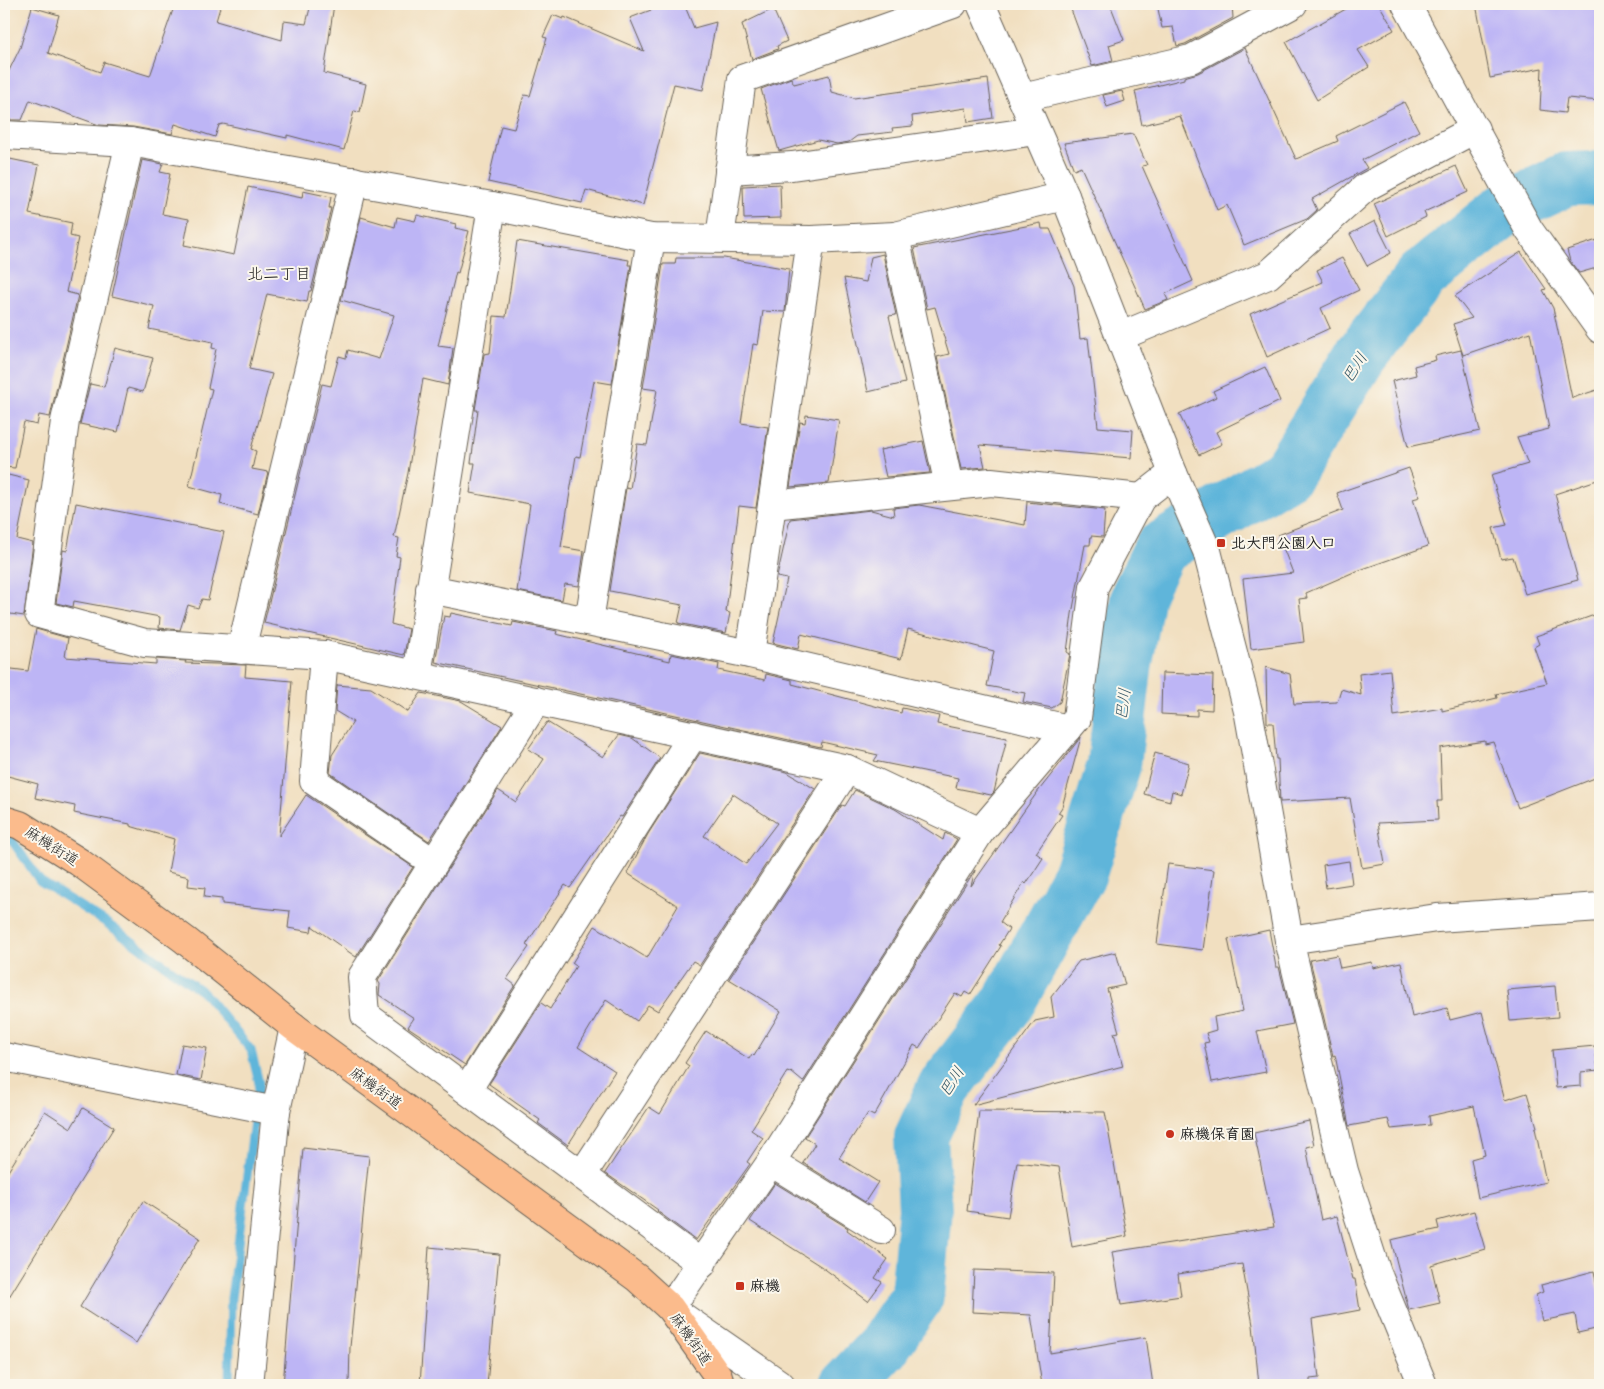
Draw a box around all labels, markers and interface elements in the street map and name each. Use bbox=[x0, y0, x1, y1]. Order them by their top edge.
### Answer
district label: 北二丁目 bbox=[247, 263, 311, 285]
water label: 巴川 bbox=[1337, 348, 1373, 387]
place label: 北大門公園入口 bbox=[1231, 533, 1336, 554]
marker: 北大門公園入口 bbox=[1215, 537, 1227, 549]
water label: 巴川 bbox=[1110, 687, 1136, 722]
street label: 麻機街道 bbox=[21, 822, 83, 871]
street label: 麻機街道 bbox=[345, 1062, 406, 1115]
water label: 巴川 bbox=[934, 1062, 970, 1101]
place label: 麻機保育園 bbox=[1180, 1124, 1255, 1145]
marker: 麻機保育園 bbox=[1164, 1128, 1176, 1140]
place label: 麻機 bbox=[750, 1276, 780, 1297]
marker: 麻機 bbox=[734, 1280, 746, 1292]
street label: 麻機街道 bbox=[665, 1309, 716, 1370]

